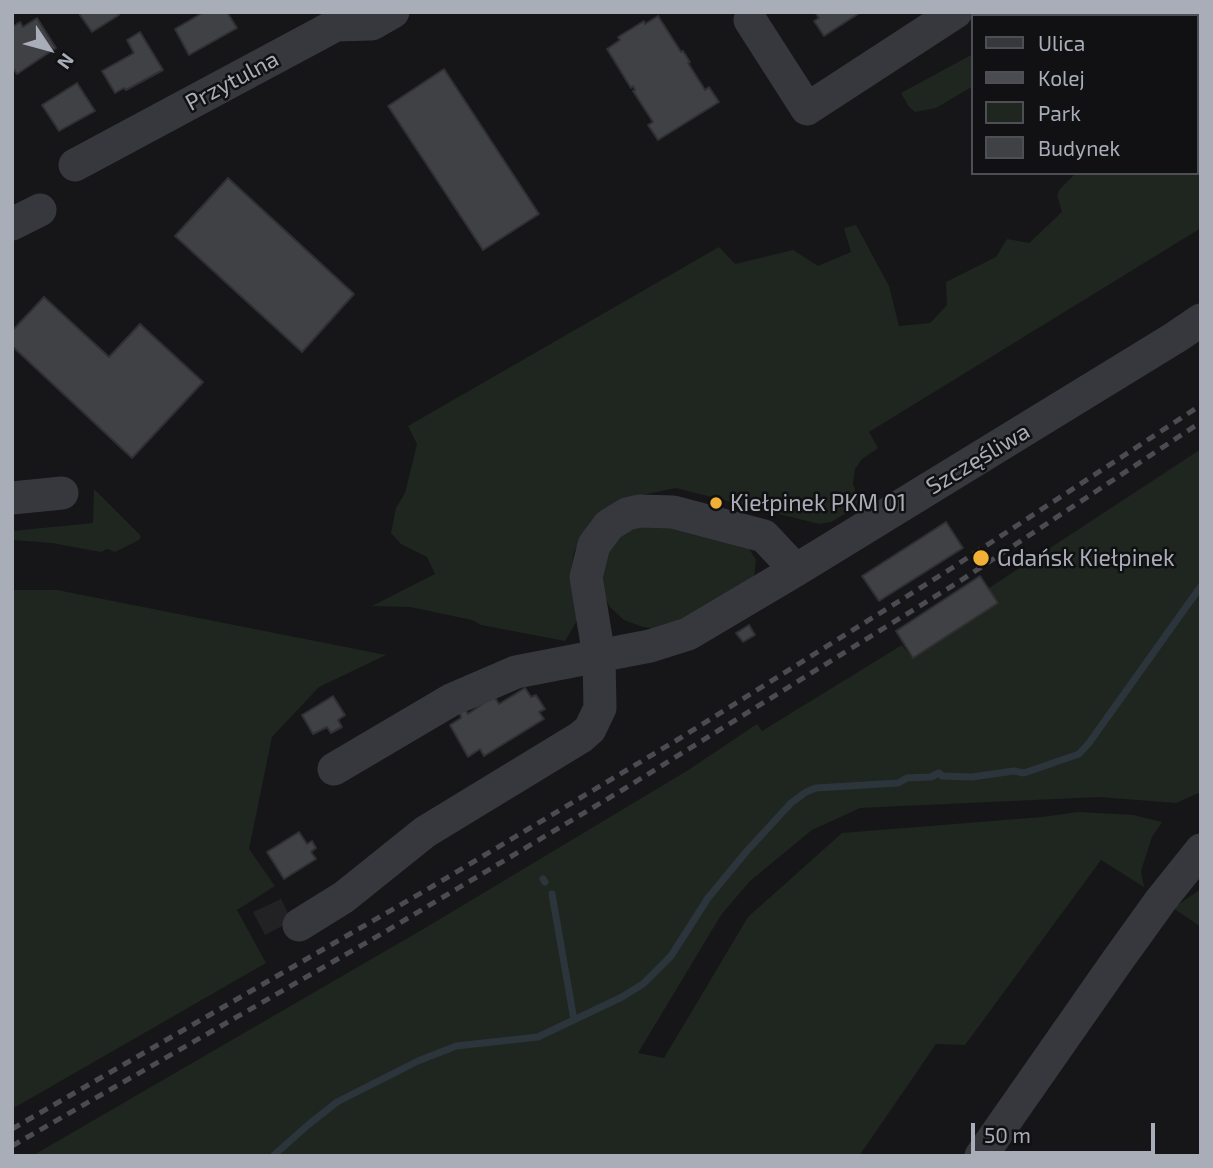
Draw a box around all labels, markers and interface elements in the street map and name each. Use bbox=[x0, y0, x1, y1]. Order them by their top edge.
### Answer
north arrow bbox=[14, 14, 84, 84]
legend bbox=[972, 14, 1199, 175]
text: Ulica bbox=[1038, 30, 1085, 55]
street label: Przytulna bbox=[181, 45, 283, 117]
text: N bbox=[53, 49, 80, 74]
text: Kolej bbox=[1038, 65, 1085, 90]
text: Park bbox=[1038, 100, 1081, 125]
text: Budynek bbox=[1038, 135, 1120, 160]
street label: Szczęśliwa bbox=[921, 417, 1035, 501]
place label: Kiełpinek PKM 01 bbox=[730, 489, 906, 517]
marker: Kiełpinek PKM 01 bbox=[708, 495, 724, 511]
place label: Gdańsk Kiełpinek bbox=[997, 544, 1175, 572]
marker: Gdańsk Kiełpinek bbox=[971, 548, 991, 568]
scale bar bbox=[975, 1108, 1159, 1152]
text: 50 m bbox=[984, 1122, 1031, 1147]

